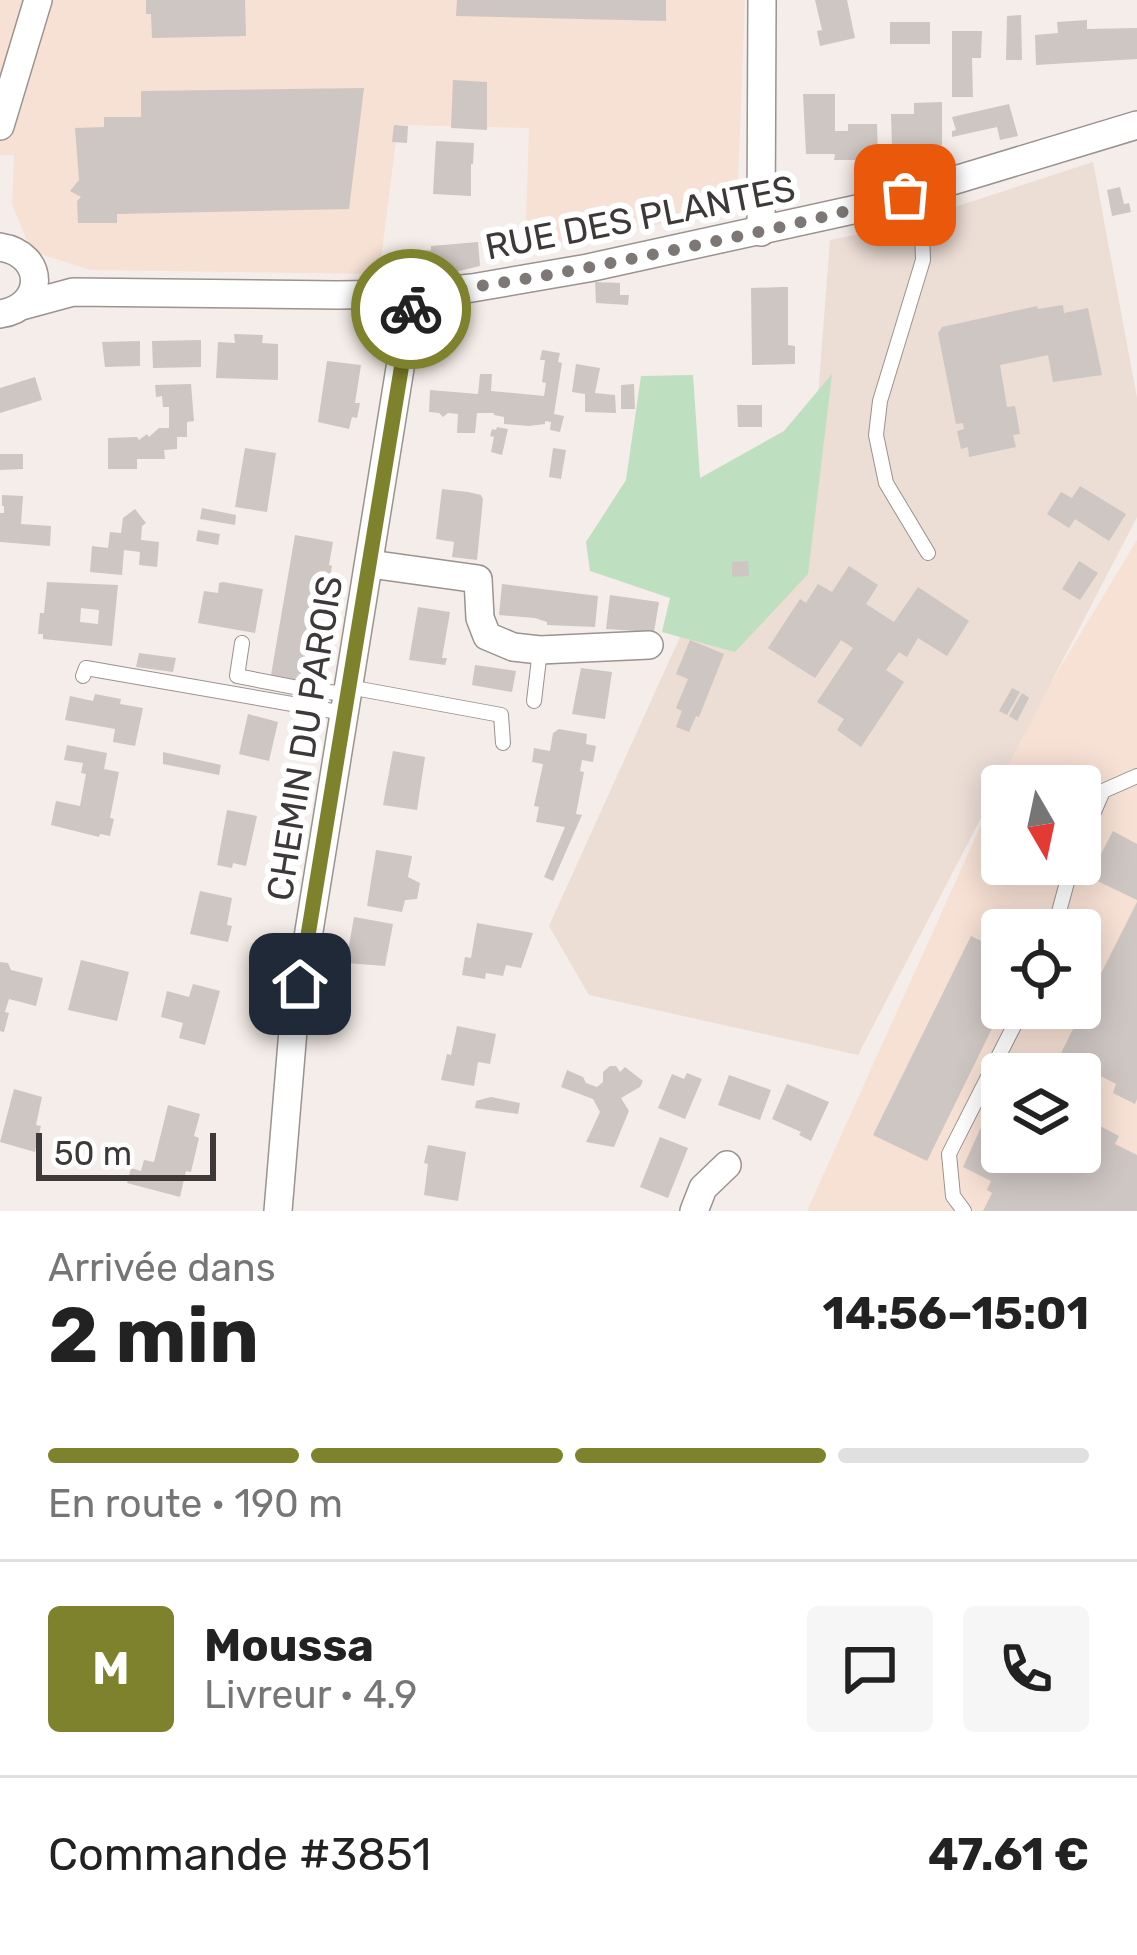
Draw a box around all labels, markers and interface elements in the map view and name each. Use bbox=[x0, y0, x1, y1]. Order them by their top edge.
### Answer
pin bbox=[854, 144, 956, 246]
icon: bag bbox=[872, 162, 938, 228]
street label: RUE DES PLANTES bbox=[481, 166, 799, 269]
courier bbox=[351, 249, 471, 369]
icon: bike bbox=[378, 276, 444, 342]
street label: CHEMIN DU PAROIS bbox=[258, 572, 351, 904]
north arrow bbox=[981, 765, 1101, 885]
map controls bbox=[981, 765, 1101, 1173]
button: locate bbox=[981, 909, 1101, 1029]
pin bbox=[249, 933, 351, 1035]
icon: home bbox=[267, 951, 333, 1017]
button: layers bbox=[981, 1053, 1101, 1173]
scale bar bbox=[36, 1127, 216, 1180]
text: 50 m bbox=[54, 1134, 132, 1173]
text: Arrivée dans bbox=[48, 1245, 276, 1291]
text: 14:56–15:01 bbox=[823, 1287, 1089, 1340]
text: 2 min bbox=[48, 1289, 259, 1382]
text: En route · 190 m bbox=[48, 1481, 343, 1527]
button: chat bbox=[807, 1606, 933, 1732]
button: phone bbox=[963, 1606, 1089, 1732]
text: Moussa bbox=[204, 1619, 374, 1672]
text: M bbox=[92, 1642, 130, 1695]
text: Livreur · 4.9 bbox=[204, 1672, 418, 1718]
text: Commande #3851 bbox=[48, 1828, 431, 1881]
text: 47.61 € bbox=[928, 1828, 1089, 1881]

